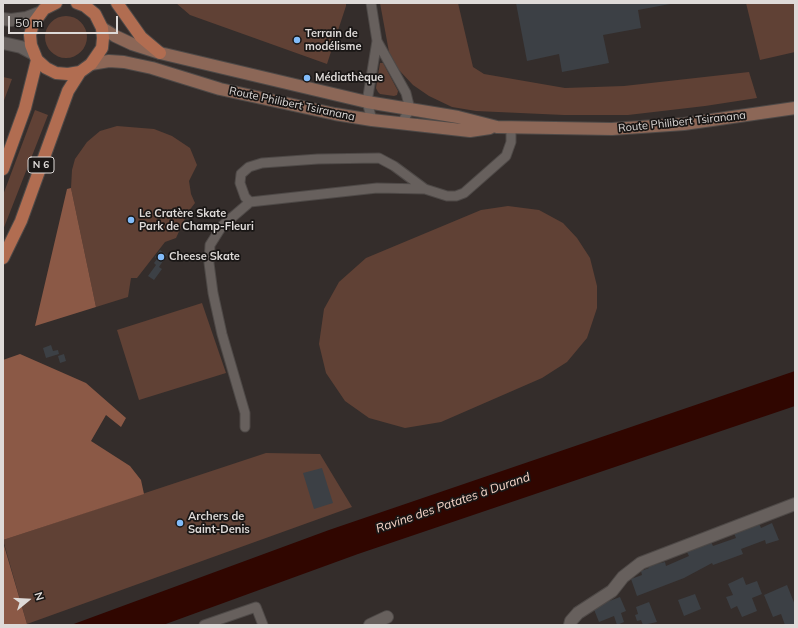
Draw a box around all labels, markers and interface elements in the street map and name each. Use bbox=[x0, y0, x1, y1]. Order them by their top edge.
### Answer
scale bar bbox=[10, 8, 120, 34]
text: 50 m bbox=[15, 15, 43, 30]
place label: Terrain de modélisme bbox=[305, 27, 361, 53]
marker: Terrain de modélisme bbox=[292, 35, 302, 45]
place label: Médiathèque bbox=[315, 71, 383, 85]
marker: Médiathèque bbox=[302, 73, 312, 83]
street label: Route Philibert Tsiranana bbox=[228, 84, 356, 124]
street label: Route Philibert Tsiranana bbox=[618, 109, 746, 135]
road number: N 6 bbox=[28, 157, 54, 173]
place label: Le Cratère Skate Park de Champ-Fleuri bbox=[139, 207, 254, 233]
marker: Le Cratère Skate Park de Champ-Fleuri bbox=[126, 215, 136, 225]
place label: Cheese Skate bbox=[169, 250, 240, 264]
marker: Cheese Skate bbox=[156, 252, 166, 262]
water label: Ravine des Patates à Durand bbox=[374, 470, 532, 536]
place label: Archers de Saint-Denis bbox=[188, 510, 250, 536]
marker: Archers de Saint-Denis bbox=[175, 518, 185, 528]
north arrow bbox=[8, 580, 48, 620]
text: N bbox=[31, 590, 47, 602]

